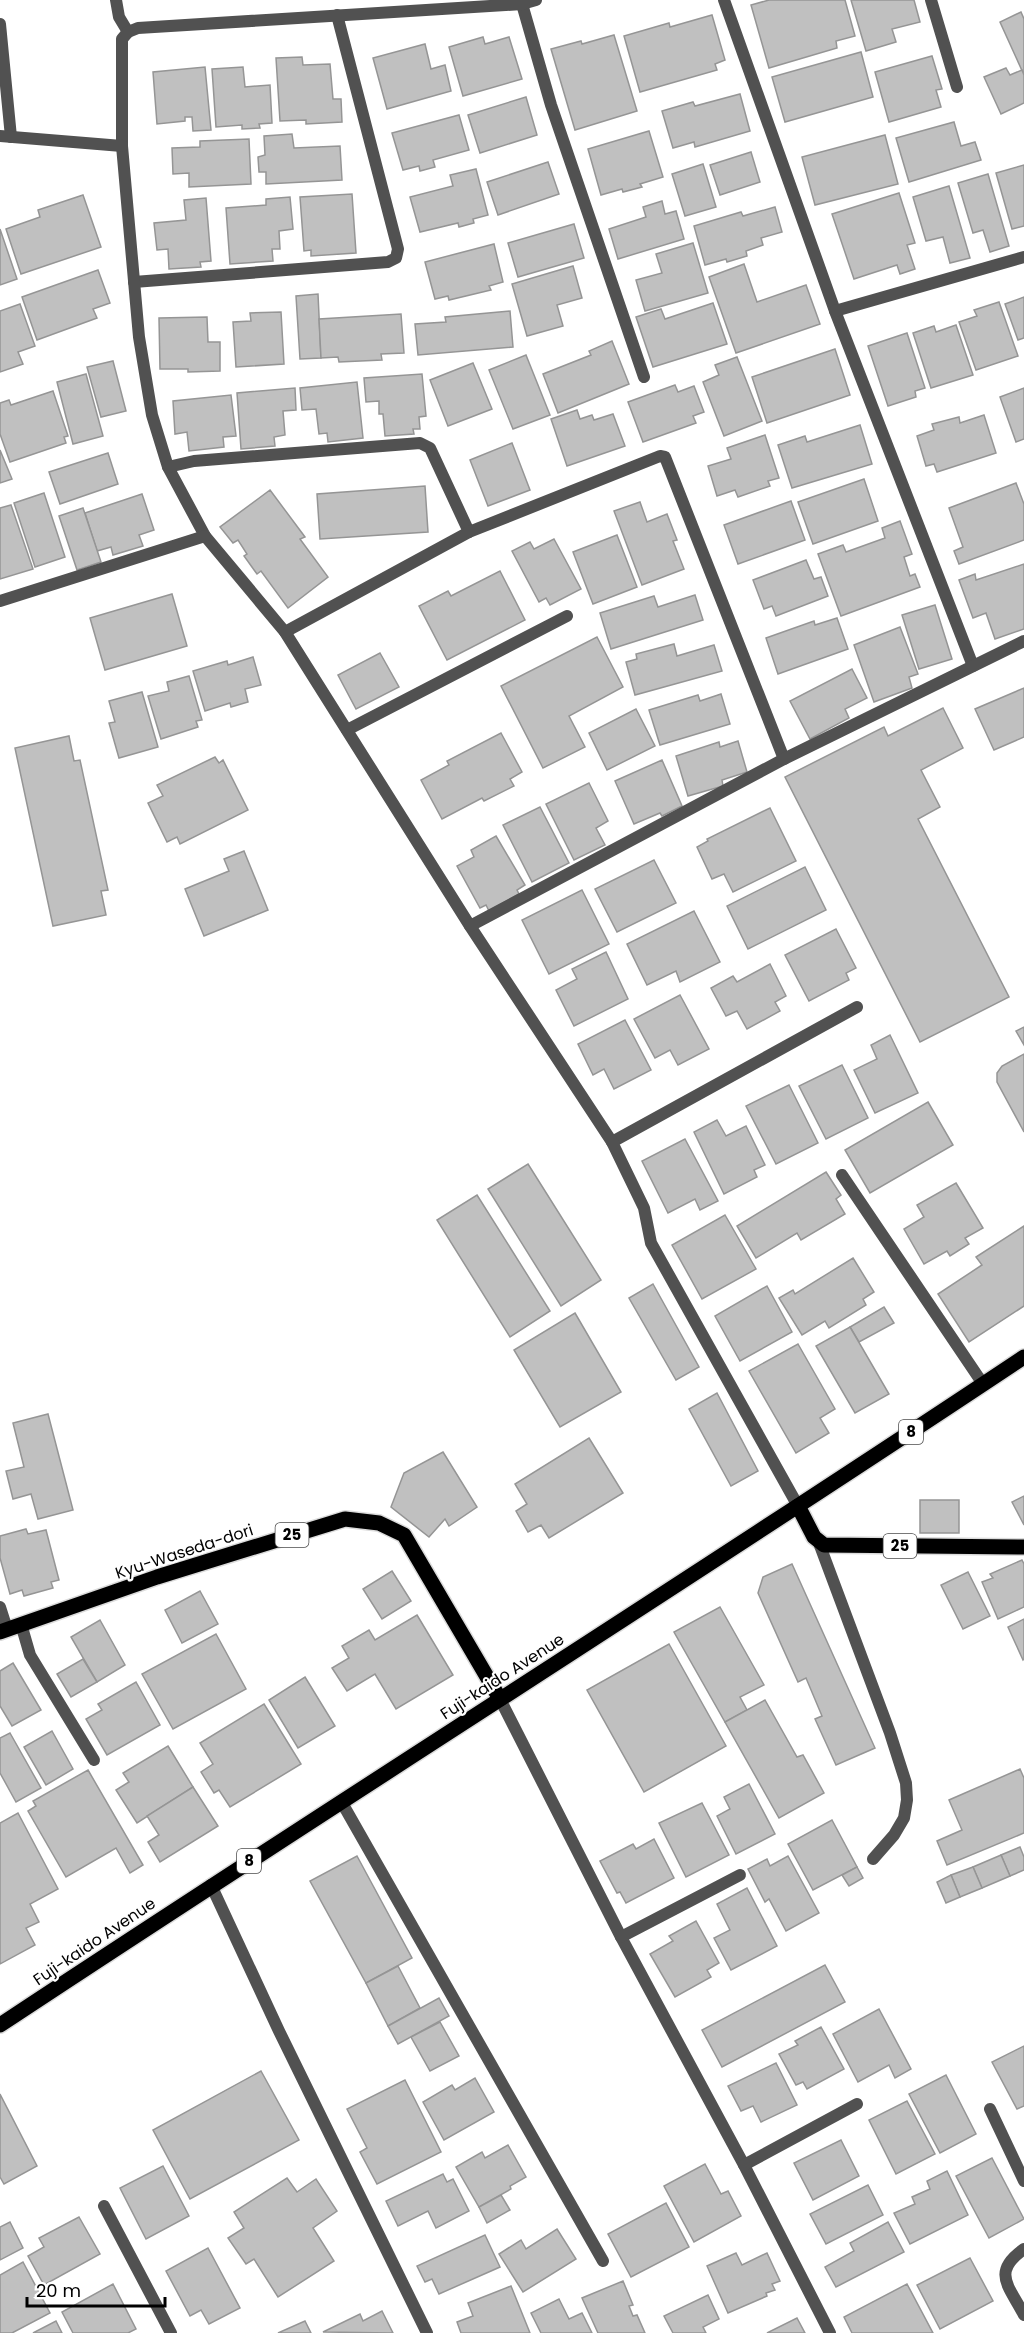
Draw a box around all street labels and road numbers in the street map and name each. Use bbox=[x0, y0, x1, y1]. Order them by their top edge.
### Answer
road number: 8 bbox=[899, 1420, 923, 1444]
street label: Kyu-Waseda-dori bbox=[112, 1518, 256, 1585]
road number: 25 bbox=[276, 1523, 308, 1547]
road number: 25 bbox=[884, 1534, 916, 1558]
street label: Fuji-kaido Avenue bbox=[436, 1628, 569, 1725]
road number: 8 bbox=[237, 1849, 261, 1873]
street label: Fuji-kaido Avenue bbox=[28, 1892, 160, 1991]

